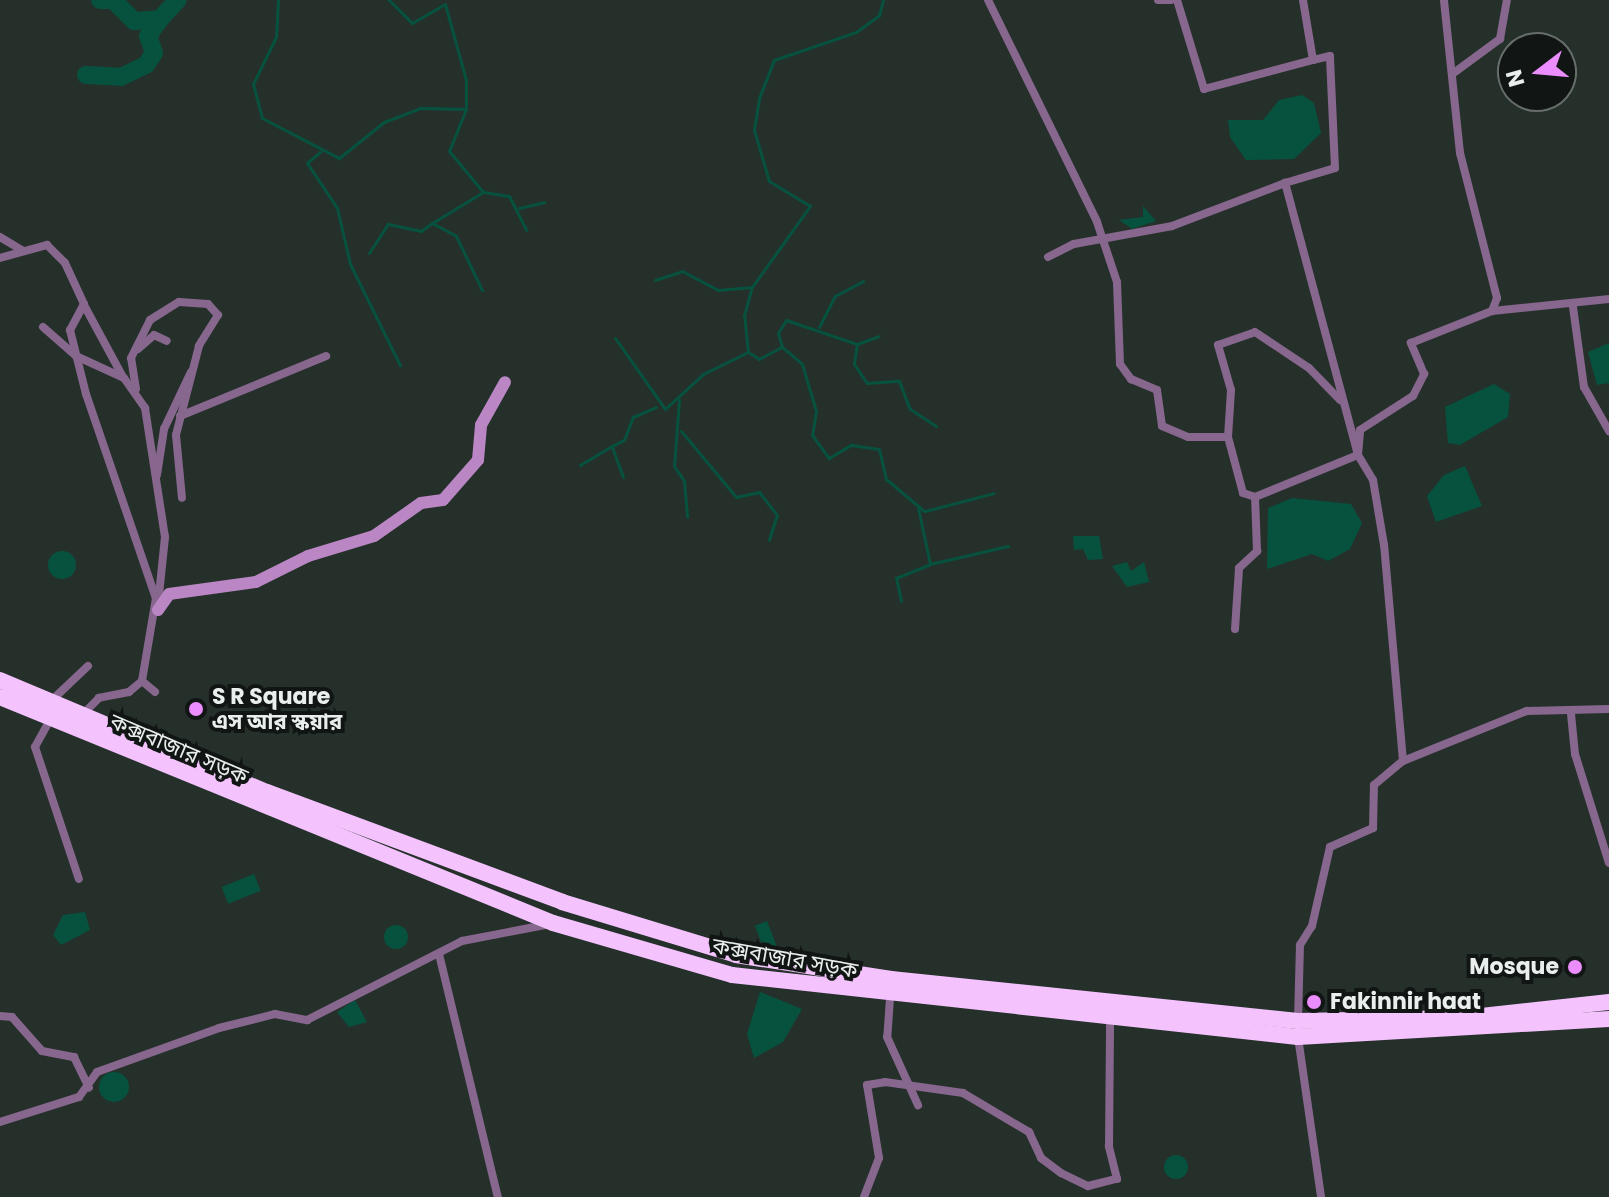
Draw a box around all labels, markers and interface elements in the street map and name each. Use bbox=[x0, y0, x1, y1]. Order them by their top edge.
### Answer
north arrow bbox=[1497, 32, 1577, 112]
text: N bbox=[1498, 66, 1533, 90]
place label: S R Square এস আর স্কয়ার bbox=[212, 683, 342, 734]
marker: S R Square এস আর স্কয়ার bbox=[187, 700, 205, 718]
street label: কক্সবাজার সড়ক bbox=[106, 708, 252, 790]
street label: কক্সবাজার সড়ক bbox=[710, 932, 860, 984]
place label: Mosque bbox=[1469, 954, 1559, 980]
marker: Mosque bbox=[1566, 958, 1584, 976]
place label: Fakinnir haat bbox=[1330, 989, 1481, 1015]
marker: Fakinnir haat bbox=[1305, 993, 1323, 1011]

